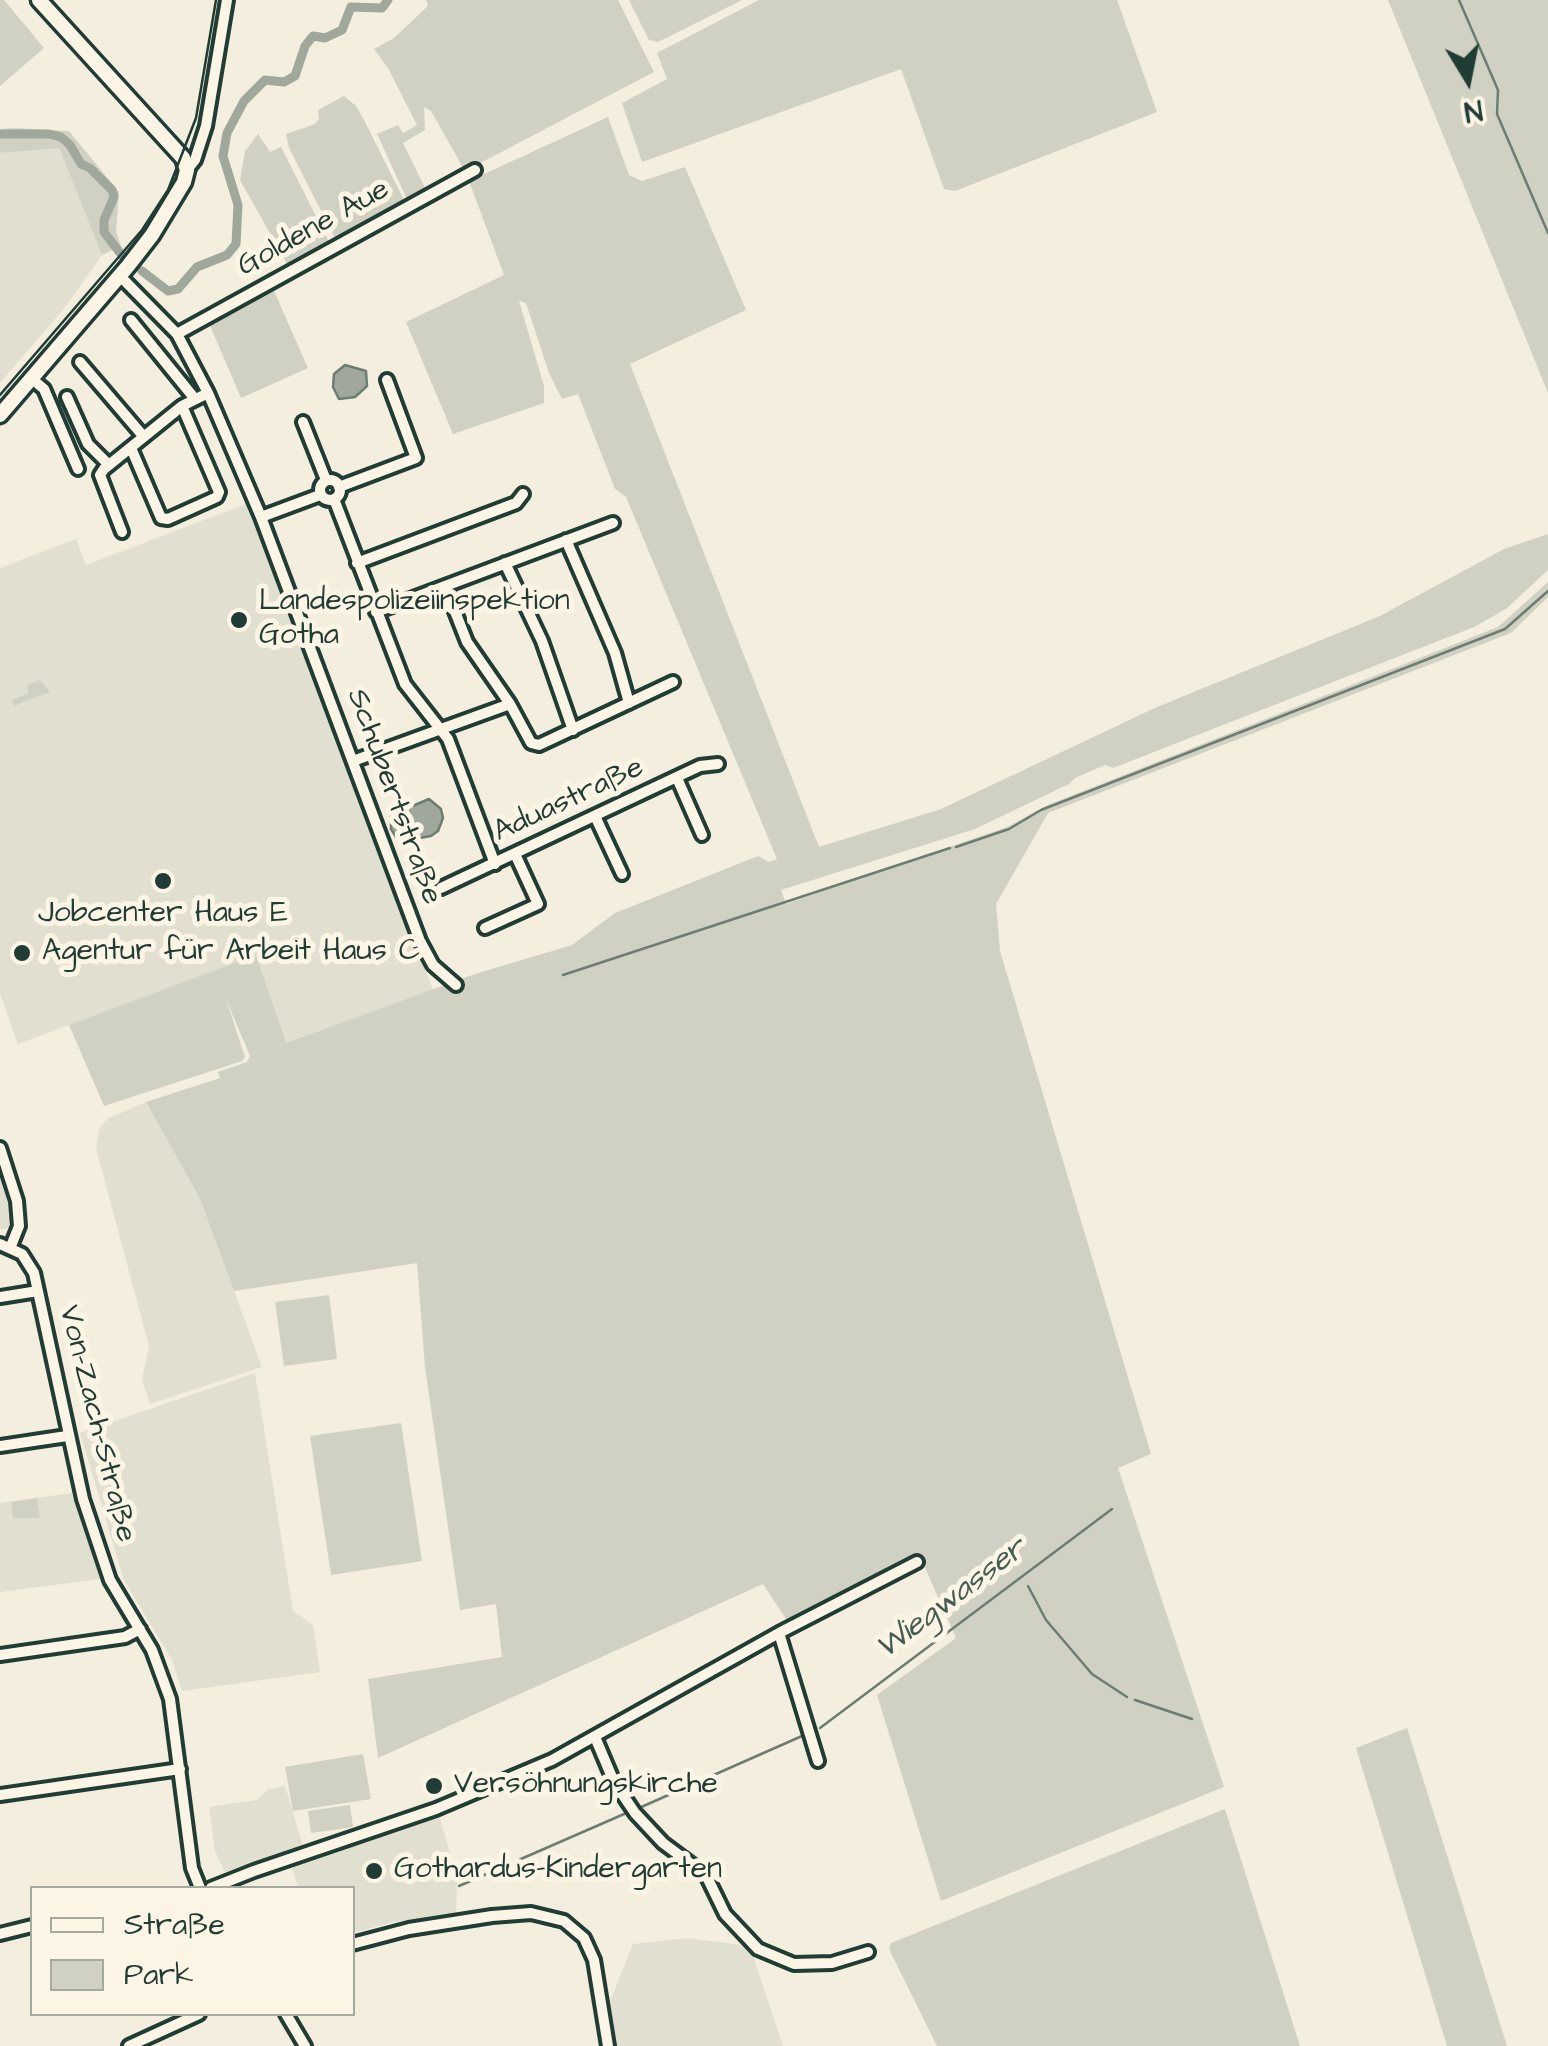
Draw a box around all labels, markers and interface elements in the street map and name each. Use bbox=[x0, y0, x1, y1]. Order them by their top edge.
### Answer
north arrow bbox=[1418, 30, 1518, 130]
text: N bbox=[1461, 89, 1485, 131]
street label: Goldene Aue bbox=[232, 173, 396, 285]
place label: Landespolizeiinspektion Gotha bbox=[259, 585, 570, 656]
marker: Landespolizeiinspektion Gotha bbox=[228, 609, 250, 631]
street label: Schubertstraße bbox=[337, 684, 449, 910]
street label: Aduastraße bbox=[488, 751, 650, 851]
marker: Jobcenter Haus E bbox=[152, 870, 174, 892]
place label: Jobcenter Haus E bbox=[38, 897, 288, 933]
place label: Agentur für Arbeit Haus C bbox=[42, 935, 420, 971]
marker: Agentur für Arbeit Haus C bbox=[11, 942, 33, 964]
street label: Von-Zach-Straße bbox=[49, 1302, 143, 1546]
water label: Wiegwasser bbox=[869, 1531, 1035, 1669]
place label: Versöhnungskirche bbox=[454, 1768, 718, 1804]
marker: Versöhnungskirche bbox=[423, 1775, 445, 1797]
place label: Gothardus-Kindergarten bbox=[394, 1853, 722, 1889]
marker: Gothardus-Kindergarten bbox=[363, 1860, 385, 1882]
legend bbox=[30, 1886, 355, 2016]
text: Straße bbox=[124, 1904, 225, 1946]
text: Park bbox=[124, 1954, 193, 1996]

